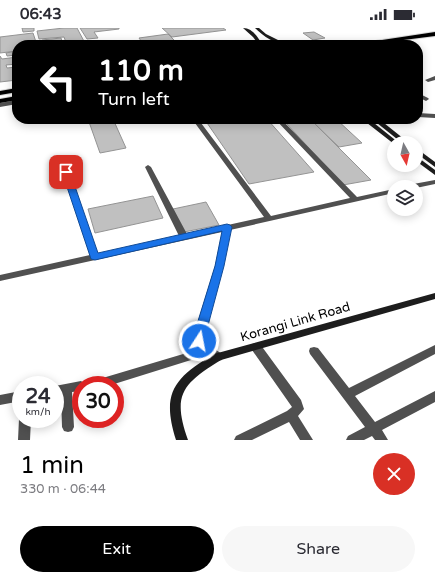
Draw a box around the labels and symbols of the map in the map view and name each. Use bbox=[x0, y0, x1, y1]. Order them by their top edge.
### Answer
north arrow bbox=[387, 136, 423, 172]
pin bbox=[49, 155, 83, 189]
street label: Korangi Link Road bbox=[239, 299, 352, 345]
position arrow bbox=[178, 320, 220, 362]
speed limit sign: 30 bbox=[72, 376, 124, 428]

